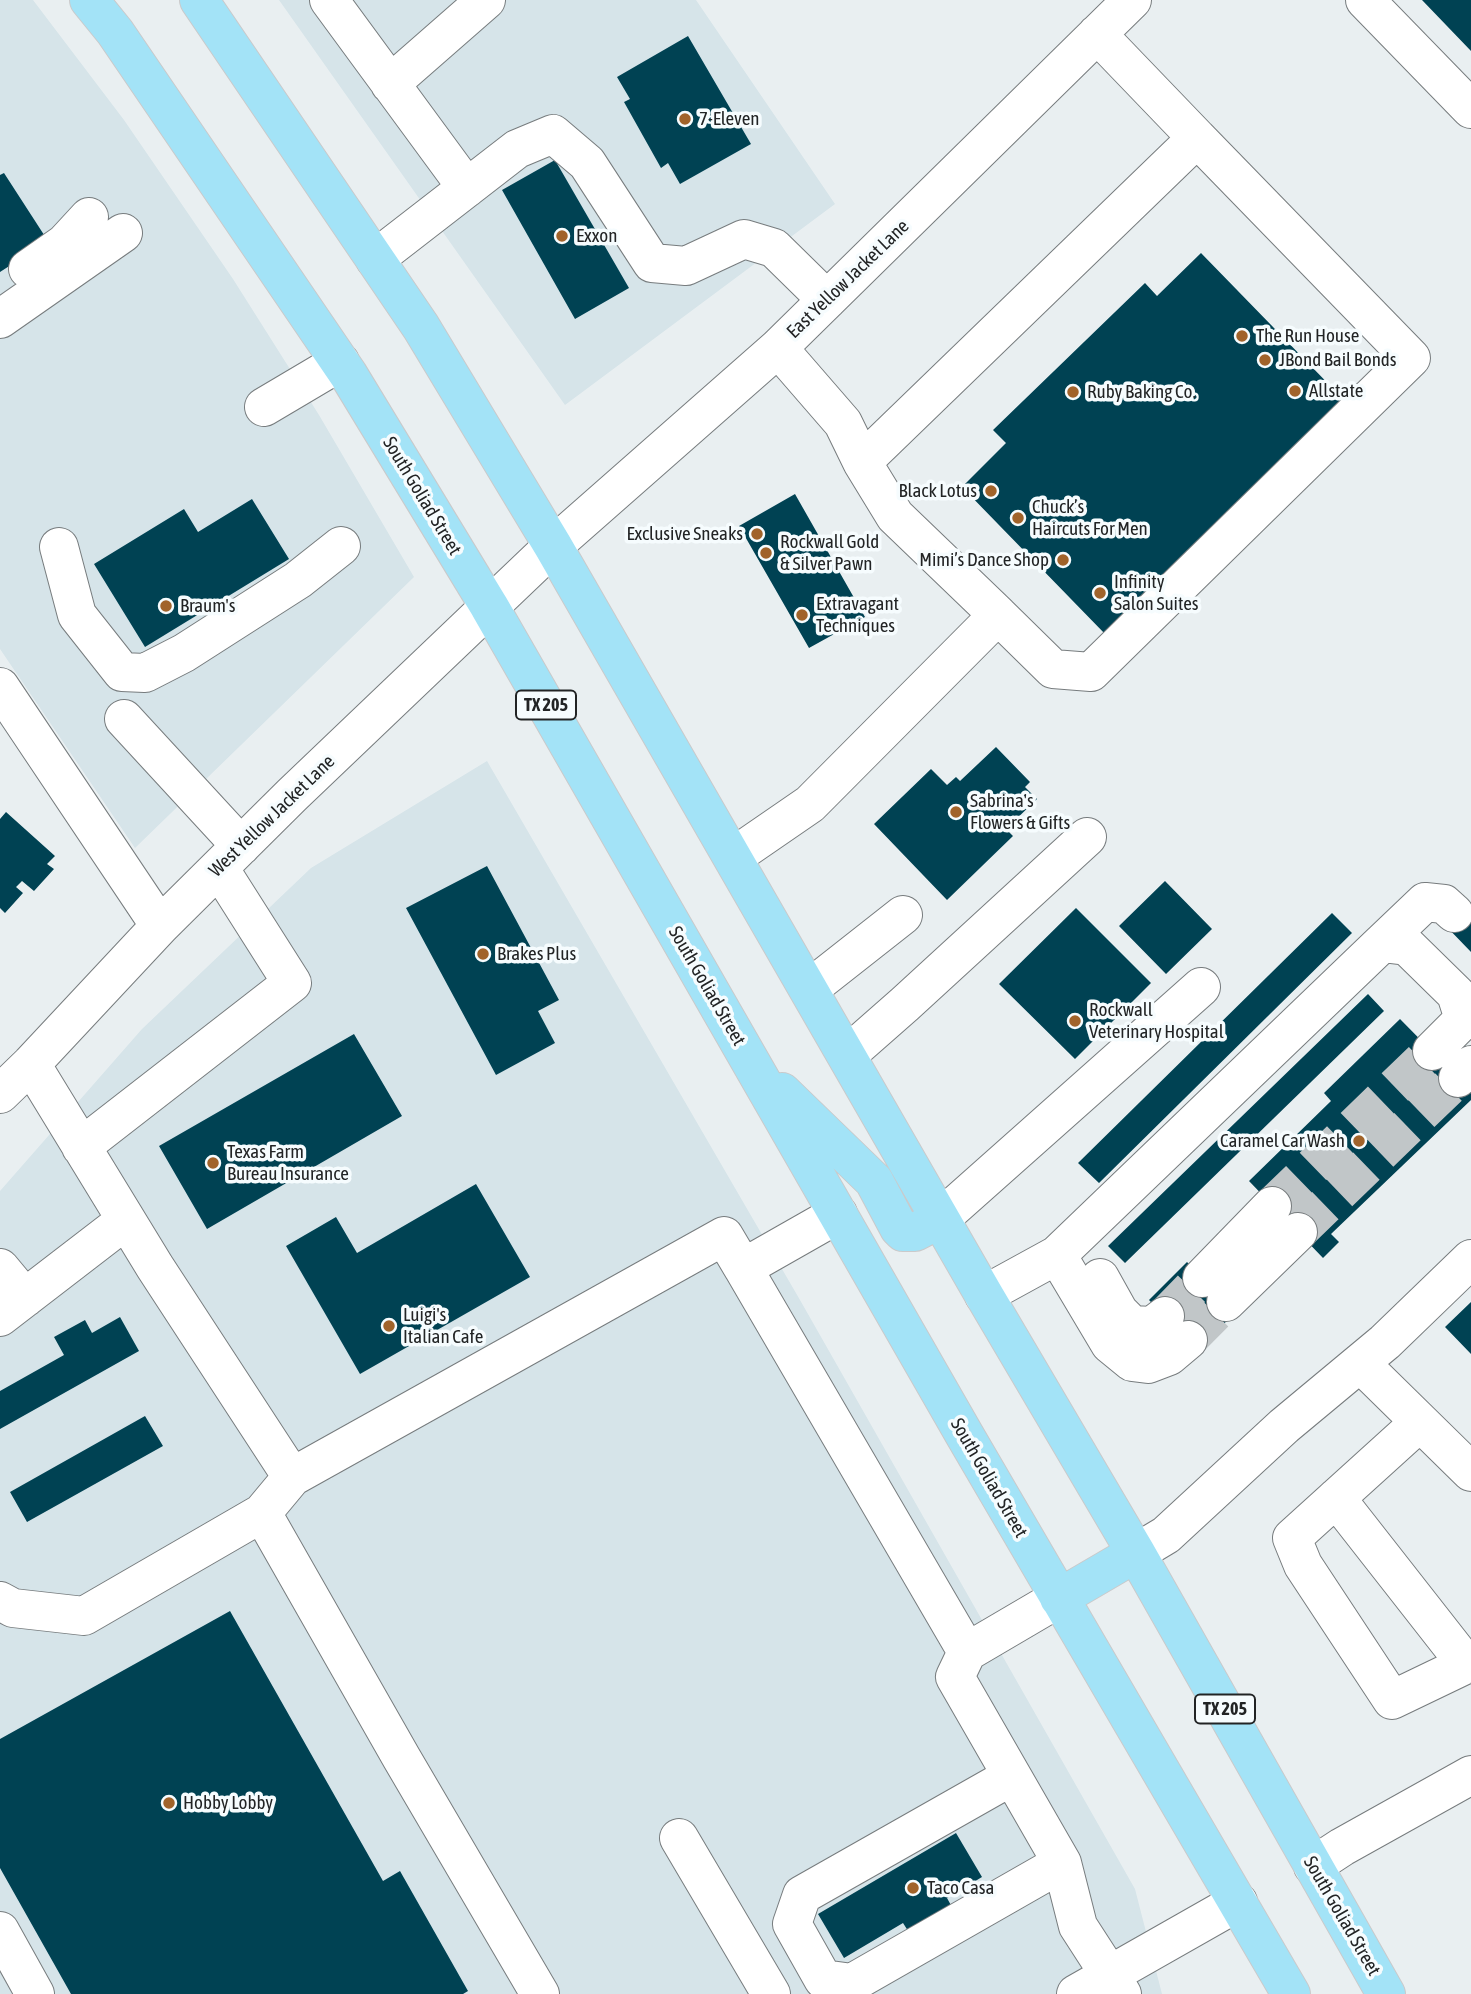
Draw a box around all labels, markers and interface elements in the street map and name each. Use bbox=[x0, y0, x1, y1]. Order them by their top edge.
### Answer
place label: 7-Eleven bbox=[699, 108, 760, 130]
marker: 7-Eleven bbox=[677, 111, 693, 127]
street label: East Yellow Jacket Lane bbox=[782, 215, 914, 343]
place label: Exxon bbox=[576, 225, 617, 247]
marker: Exxon bbox=[554, 228, 570, 244]
place label: The Run House bbox=[1256, 325, 1359, 347]
marker: The Run House bbox=[1234, 328, 1250, 344]
place label: JBond Bail Bonds bbox=[1279, 349, 1397, 371]
marker: JBond Bail Bonds bbox=[1257, 352, 1273, 368]
place label: Allstate bbox=[1309, 380, 1363, 402]
place label: Ruby Baking Co. bbox=[1087, 381, 1196, 403]
marker: Allstate bbox=[1287, 383, 1303, 399]
marker: Ruby Baking Co. bbox=[1065, 384, 1081, 400]
street label: South Goliad Street bbox=[378, 433, 466, 559]
place label: Black Lotus bbox=[898, 480, 977, 502]
marker: Black Lotus bbox=[983, 483, 999, 499]
place label: Chuck’s Haircuts For Men bbox=[1032, 496, 1148, 540]
marker: Chuck’s Haircuts For Men bbox=[1010, 510, 1026, 526]
place label: Exclusive Sneaks bbox=[627, 523, 743, 545]
marker: Exclusive Sneaks bbox=[749, 526, 765, 542]
place label: Rockwall Gold & Silver Pawn bbox=[780, 531, 879, 575]
marker: Rockwall Gold & Silver Pawn bbox=[758, 545, 774, 561]
place label: Mimi’s Dance Shop bbox=[919, 549, 1049, 571]
marker: Mimi’s Dance Shop bbox=[1055, 552, 1071, 568]
place label: Infinity Salon Suites bbox=[1114, 571, 1199, 615]
marker: Infinity Salon Suites bbox=[1092, 585, 1108, 601]
place label: Extravagant Techniques bbox=[816, 593, 899, 637]
place label: Braum's bbox=[180, 595, 235, 617]
marker: Braum's bbox=[158, 598, 174, 614]
marker: Extravagant Techniques bbox=[794, 607, 810, 623]
road number: TX 205 bbox=[516, 690, 576, 720]
street label: West Yellow Jacket Lane bbox=[204, 750, 340, 882]
place label: Sabrina's Flowers & Gifts bbox=[970, 790, 1070, 834]
marker: Sabrina's Flowers & Gifts bbox=[948, 804, 964, 820]
street label: South Goliad Street bbox=[664, 922, 750, 1050]
place label: Brakes Plus bbox=[497, 943, 576, 965]
marker: Brakes Plus bbox=[475, 946, 491, 962]
place label: Rockwall Veterinary Hospital bbox=[1089, 999, 1224, 1043]
marker: Rockwall Veterinary Hospital bbox=[1067, 1013, 1083, 1029]
place label: Caramel Car Wash bbox=[1220, 1130, 1345, 1152]
marker: Caramel Car Wash bbox=[1351, 1133, 1367, 1149]
place label: Texas Farm Bureau Insurance bbox=[227, 1141, 349, 1185]
marker: Texas Farm Bureau Insurance bbox=[205, 1155, 221, 1171]
place label: Luigi's Italian Cafe bbox=[403, 1304, 483, 1348]
marker: Luigi's Italian Cafe bbox=[381, 1318, 397, 1334]
street label: South Goliad Street bbox=[946, 1414, 1032, 1542]
road number: TX 205 bbox=[1195, 1694, 1255, 1724]
place label: Hobby Lobby bbox=[183, 1792, 273, 1814]
marker: Hobby Lobby bbox=[161, 1795, 177, 1811]
street label: South Goliad Street bbox=[1299, 1852, 1385, 1980]
place label: Taco Casa bbox=[927, 1877, 994, 1899]
marker: Taco Casa bbox=[905, 1880, 921, 1896]

